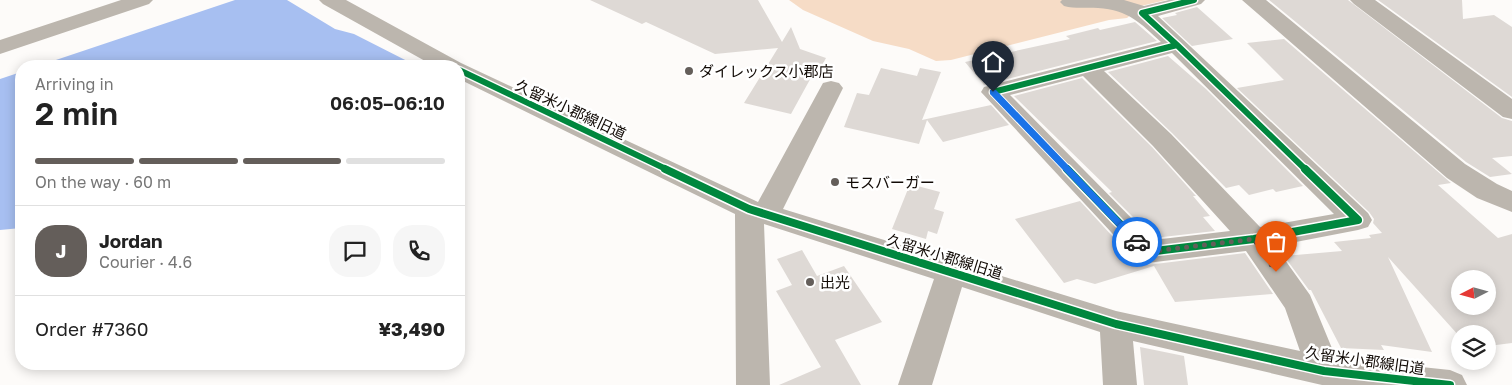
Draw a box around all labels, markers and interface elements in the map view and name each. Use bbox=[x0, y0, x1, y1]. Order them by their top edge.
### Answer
pin bbox=[972, 41, 1014, 92]
icon: home bbox=[979, 48, 1007, 76]
place label: ダイレックス小郡店 bbox=[699, 62, 834, 80]
marker: ダイレックス小郡店 bbox=[683, 65, 695, 77]
text: Arriving in bbox=[35, 74, 114, 94]
street label: 久留米小郡線旧道 bbox=[513, 75, 629, 143]
text: 06:05–06:10 bbox=[330, 91, 445, 114]
text: 2 min bbox=[35, 94, 118, 132]
text: On the way · 60 m bbox=[35, 172, 171, 192]
place label: モスバーガー bbox=[845, 173, 935, 191]
marker: モスバーガー bbox=[829, 176, 841, 188]
courier bbox=[1112, 217, 1162, 267]
pin bbox=[1255, 221, 1297, 272]
button: chat bbox=[329, 225, 381, 277]
button: phone bbox=[393, 225, 445, 277]
icon: car bbox=[1123, 228, 1151, 256]
icon: bag bbox=[1262, 228, 1290, 256]
text: Jordan bbox=[99, 229, 163, 252]
street label: 久留米小郡線旧道 bbox=[885, 230, 1005, 282]
text: J bbox=[56, 239, 66, 262]
text: Courier · 4.6 bbox=[99, 252, 192, 272]
north arrow bbox=[1451, 270, 1496, 315]
map controls bbox=[1451, 270, 1496, 370]
place label: 出光 bbox=[820, 273, 850, 291]
marker: 出光 bbox=[804, 276, 816, 288]
text: Order #7360 bbox=[35, 317, 149, 340]
text: ¥3,490 bbox=[378, 317, 445, 340]
button: layers bbox=[1451, 325, 1496, 370]
street label: 久留米小郡線旧道 bbox=[1304, 343, 1426, 377]

